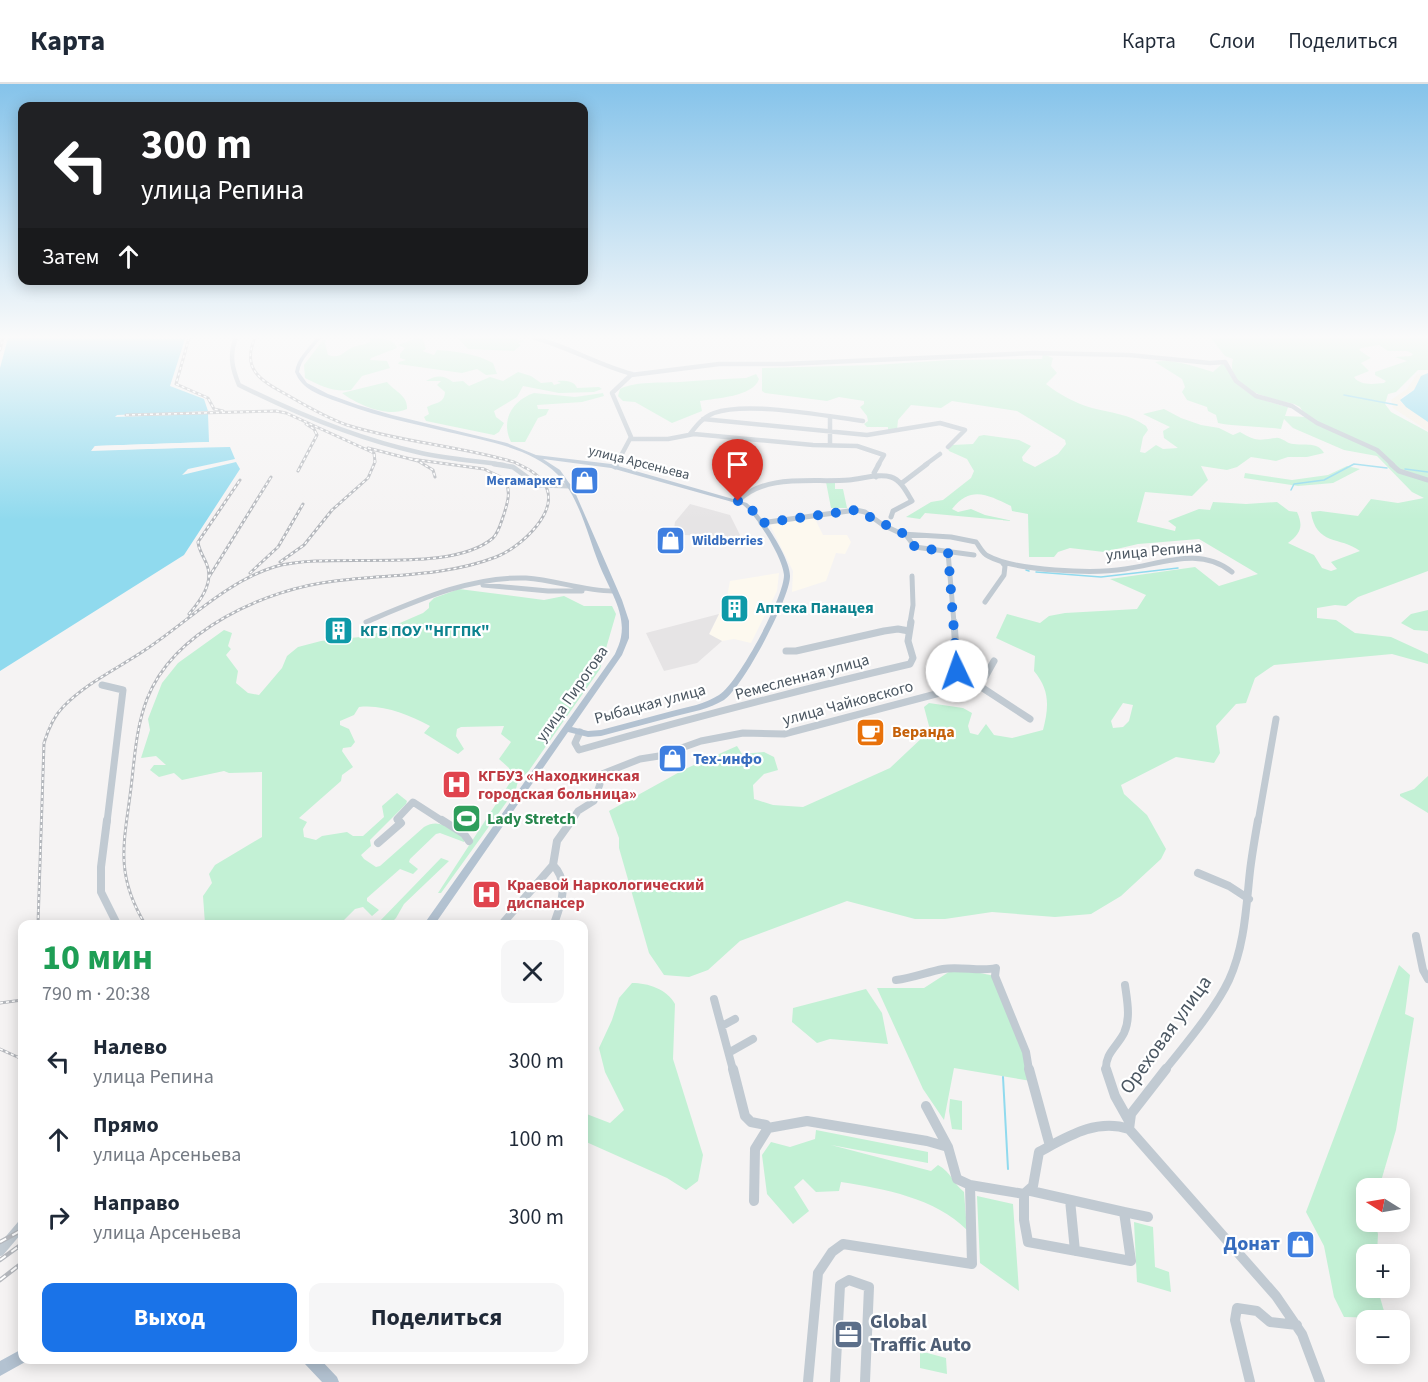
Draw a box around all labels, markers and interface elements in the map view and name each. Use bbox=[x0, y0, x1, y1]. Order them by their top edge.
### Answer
text: Карта bbox=[30, 21, 105, 61]
text: Карта bbox=[1122, 26, 1176, 56]
text: Слои bbox=[1209, 26, 1255, 56]
text: Поделиться bbox=[1288, 26, 1398, 56]
text: 300 m bbox=[141, 115, 252, 175]
icon: left bbox=[42, 126, 120, 204]
text: улица Репина bbox=[141, 171, 304, 210]
icon: ahead bbox=[112, 240, 145, 273]
text: Затем bbox=[42, 241, 100, 273]
pin bbox=[712, 439, 763, 501]
street label: улица Арсеньева bbox=[586, 441, 692, 485]
icon: arrive bbox=[721, 448, 754, 481]
shop icon: Мегамаркет bbox=[568, 465, 600, 497]
place label: Мегамаркет bbox=[486, 471, 563, 491]
shop icon: Wildberries bbox=[655, 525, 687, 557]
place label: Wildberries bbox=[692, 531, 763, 551]
street label: улица Репина bbox=[1105, 536, 1203, 566]
building icon: Аптека Панацея bbox=[719, 592, 751, 624]
place label: Аптека Панацея bbox=[755, 597, 874, 619]
building icon: КГБ ПОУ "НГГПК" bbox=[323, 615, 355, 647]
place label: КГБ ПОУ "НГГПК" bbox=[360, 620, 490, 642]
position arrow bbox=[925, 639, 989, 703]
street label: улица Пирогова bbox=[531, 641, 613, 747]
street label: Ремесленная улица bbox=[732, 649, 872, 705]
street label: улица Чайковского bbox=[780, 675, 916, 731]
street label: Рыбацкая улица bbox=[592, 679, 708, 729]
cafe icon: Веранда bbox=[855, 716, 887, 748]
place label: Веранда bbox=[892, 721, 955, 743]
shop icon: Тех-инфо bbox=[656, 743, 688, 775]
place label: Тех-инфо bbox=[693, 748, 762, 770]
place label: КГБУЗ «Находкинская городская больница» bbox=[478, 765, 640, 805]
hospital icon: КГБУЗ «Находкинская городская больница» bbox=[441, 769, 473, 801]
sports icon: Lady Stretch bbox=[450, 803, 482, 835]
place label: Lady Stretch bbox=[487, 808, 576, 830]
place label: Краевой Наркологический диспансер bbox=[507, 874, 704, 914]
hospital icon: Краевой Наркологический диспансер bbox=[470, 878, 502, 910]
text: 10 мин bbox=[42, 932, 153, 983]
button: close bbox=[501, 940, 564, 1003]
street label: Ореховая улица bbox=[1113, 970, 1219, 1100]
text: 790 m · 20:38 bbox=[42, 980, 150, 1008]
text: Налево bbox=[93, 1031, 167, 1063]
icon: left bbox=[42, 1045, 75, 1078]
text: 300 m bbox=[509, 1045, 564, 1077]
text: улица Репина bbox=[93, 1063, 214, 1091]
text: Прямо bbox=[93, 1109, 159, 1141]
icon: ahead bbox=[42, 1123, 75, 1156]
text: 100 m bbox=[509, 1123, 564, 1155]
text: улица Арсеньева bbox=[93, 1141, 241, 1169]
north arrow bbox=[1356, 1178, 1410, 1232]
map controls bbox=[1356, 1178, 1410, 1364]
text: Направо bbox=[93, 1187, 180, 1219]
icon: right bbox=[42, 1201, 75, 1234]
text: 300 m bbox=[509, 1201, 564, 1233]
text: улица Арсеньева bbox=[93, 1219, 241, 1247]
shop icon: Донат bbox=[1285, 1228, 1317, 1260]
place label: Донат bbox=[1224, 1230, 1280, 1258]
button: + bbox=[1356, 1244, 1410, 1298]
button: Выход bbox=[42, 1283, 297, 1352]
button: Поделиться bbox=[309, 1283, 564, 1352]
place label: Global Traffic Auto bbox=[870, 1308, 971, 1359]
button: − bbox=[1356, 1310, 1410, 1364]
office icon: Global Traffic Auto bbox=[833, 1318, 865, 1350]

